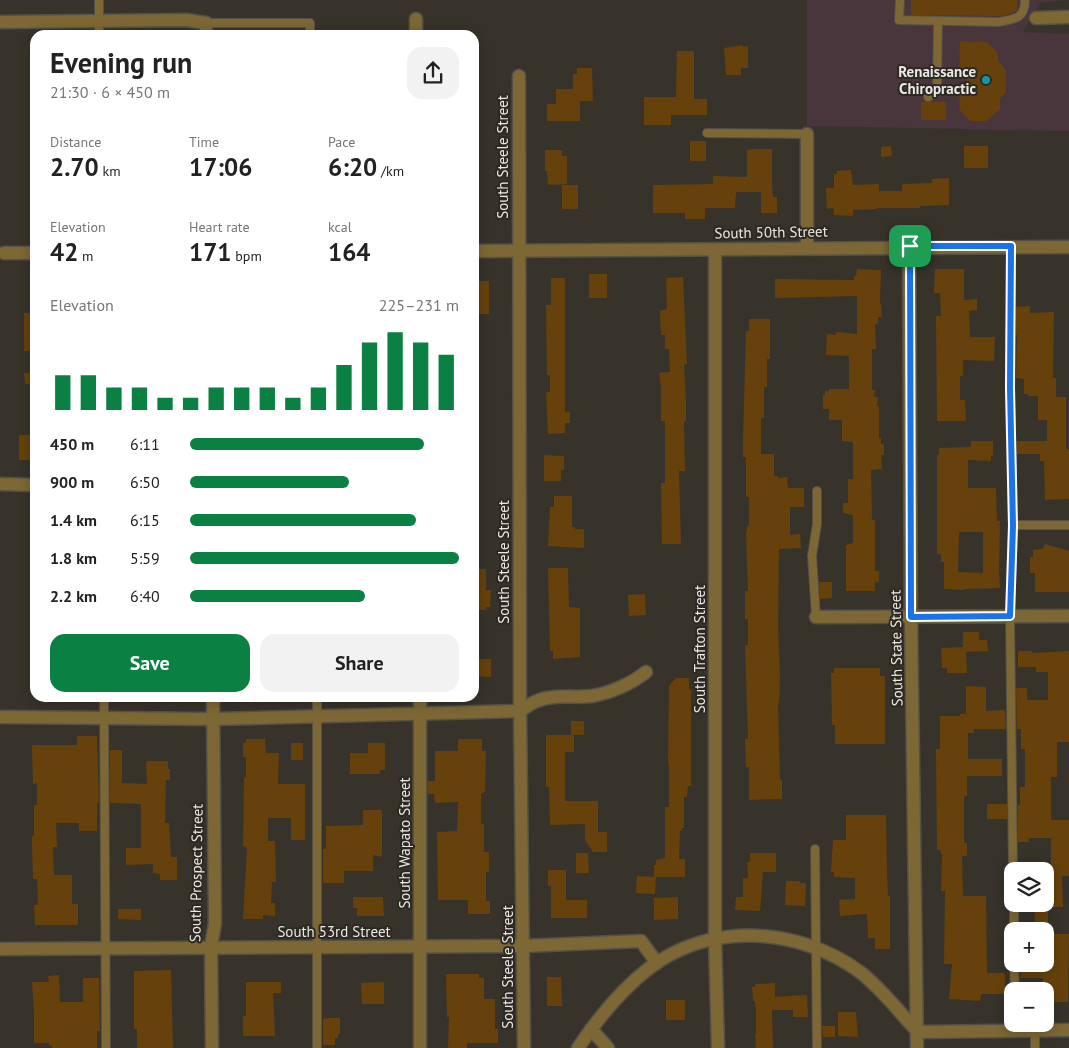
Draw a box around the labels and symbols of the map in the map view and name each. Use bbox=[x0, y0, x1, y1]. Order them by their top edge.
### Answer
place label: Renaissance Chiropractic bbox=[898, 62, 977, 98]
marker: Renaissance Chiropractic bbox=[980, 74, 992, 86]
street label: South Steele Street bbox=[493, 95, 512, 219]
street label: South 50th Street bbox=[714, 222, 828, 242]
pin bbox=[889, 225, 931, 267]
street label: South Steele Street bbox=[494, 500, 513, 624]
street label: South Trafton Street bbox=[690, 585, 709, 713]
street label: South State Street bbox=[885, 589, 907, 707]
street label: South Wapato Street bbox=[395, 777, 414, 909]
street label: South Prospect Street bbox=[185, 804, 207, 942]
street label: South Steele Street bbox=[498, 905, 517, 1029]
street label: South 53rd Street bbox=[277, 922, 391, 941]

